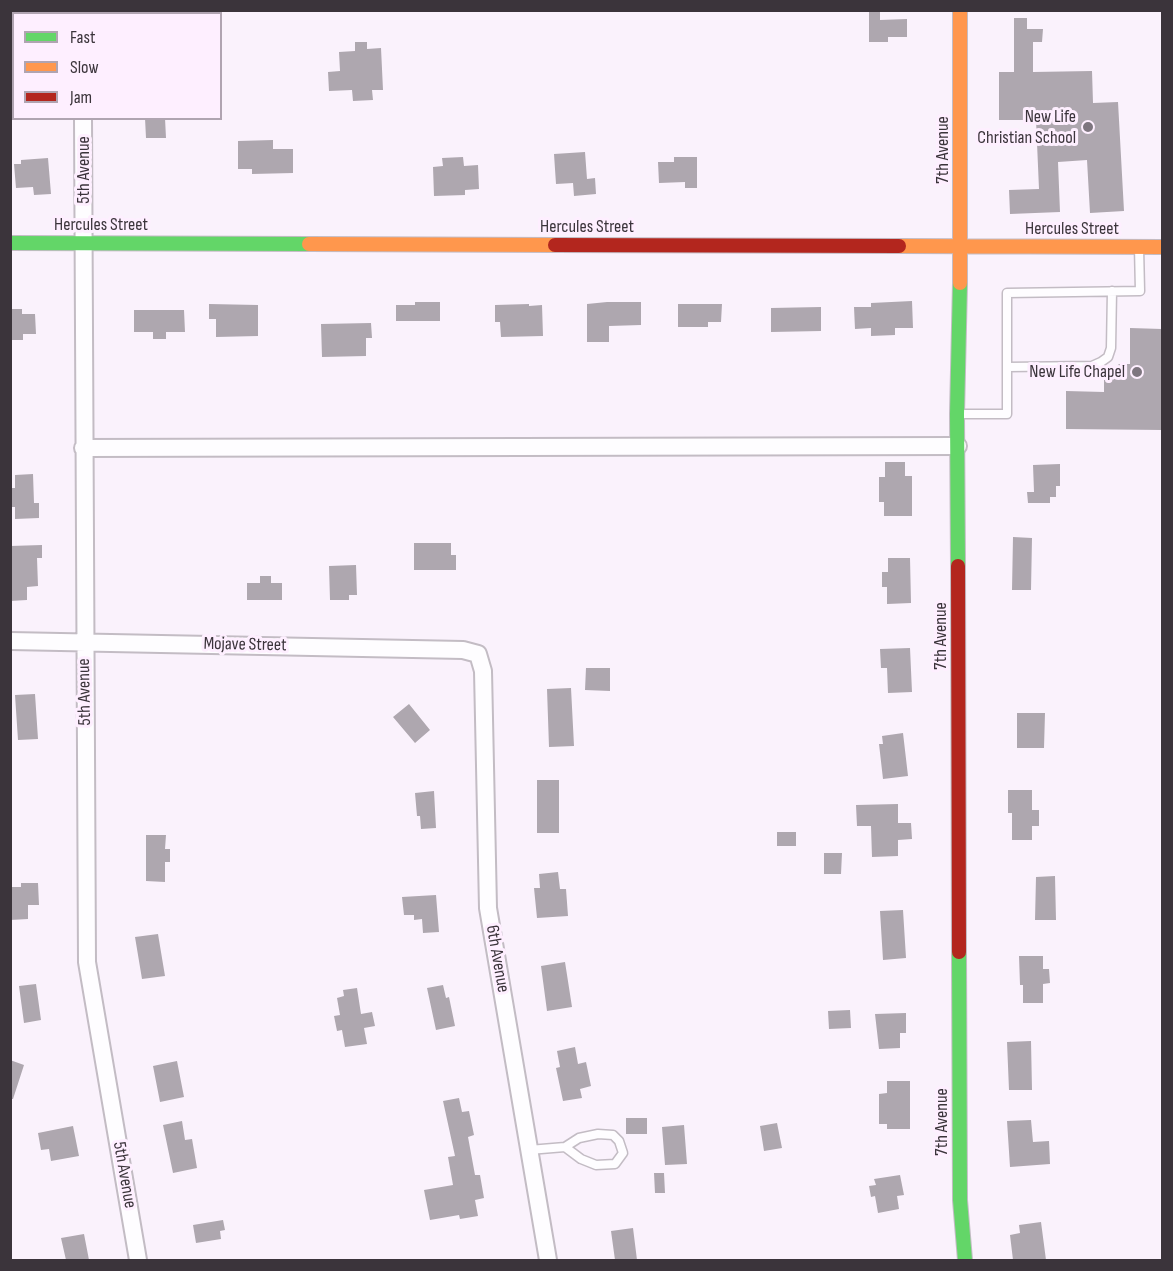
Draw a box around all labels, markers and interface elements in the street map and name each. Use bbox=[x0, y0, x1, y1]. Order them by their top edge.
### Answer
legend bbox=[12, 12, 222, 120]
text: Fast bbox=[70, 27, 95, 48]
text: Slow bbox=[70, 57, 99, 78]
text: Jam bbox=[70, 87, 92, 108]
place label: New Life Christian School bbox=[977, 106, 1076, 148]
street label: 7th Avenue bbox=[932, 116, 954, 184]
marker: New Life Christian School bbox=[1081, 120, 1095, 134]
street label: 5th Avenue bbox=[73, 136, 95, 204]
street label: Hercules Street bbox=[54, 214, 148, 236]
street label: Hercules Street bbox=[540, 216, 634, 238]
street label: Hercules Street bbox=[1025, 218, 1119, 240]
place label: New Life Chapel bbox=[1029, 361, 1125, 383]
marker: New Life Chapel bbox=[1130, 365, 1144, 379]
street label: 7th Avenue bbox=[930, 602, 952, 670]
street label: Mojave Street bbox=[203, 633, 287, 657]
street label: 5th Avenue bbox=[74, 658, 96, 726]
street label: 6th Avenue bbox=[480, 924, 514, 994]
street label: 7th Avenue bbox=[931, 1088, 953, 1156]
street label: 5th Avenue bbox=[108, 1140, 140, 1210]

